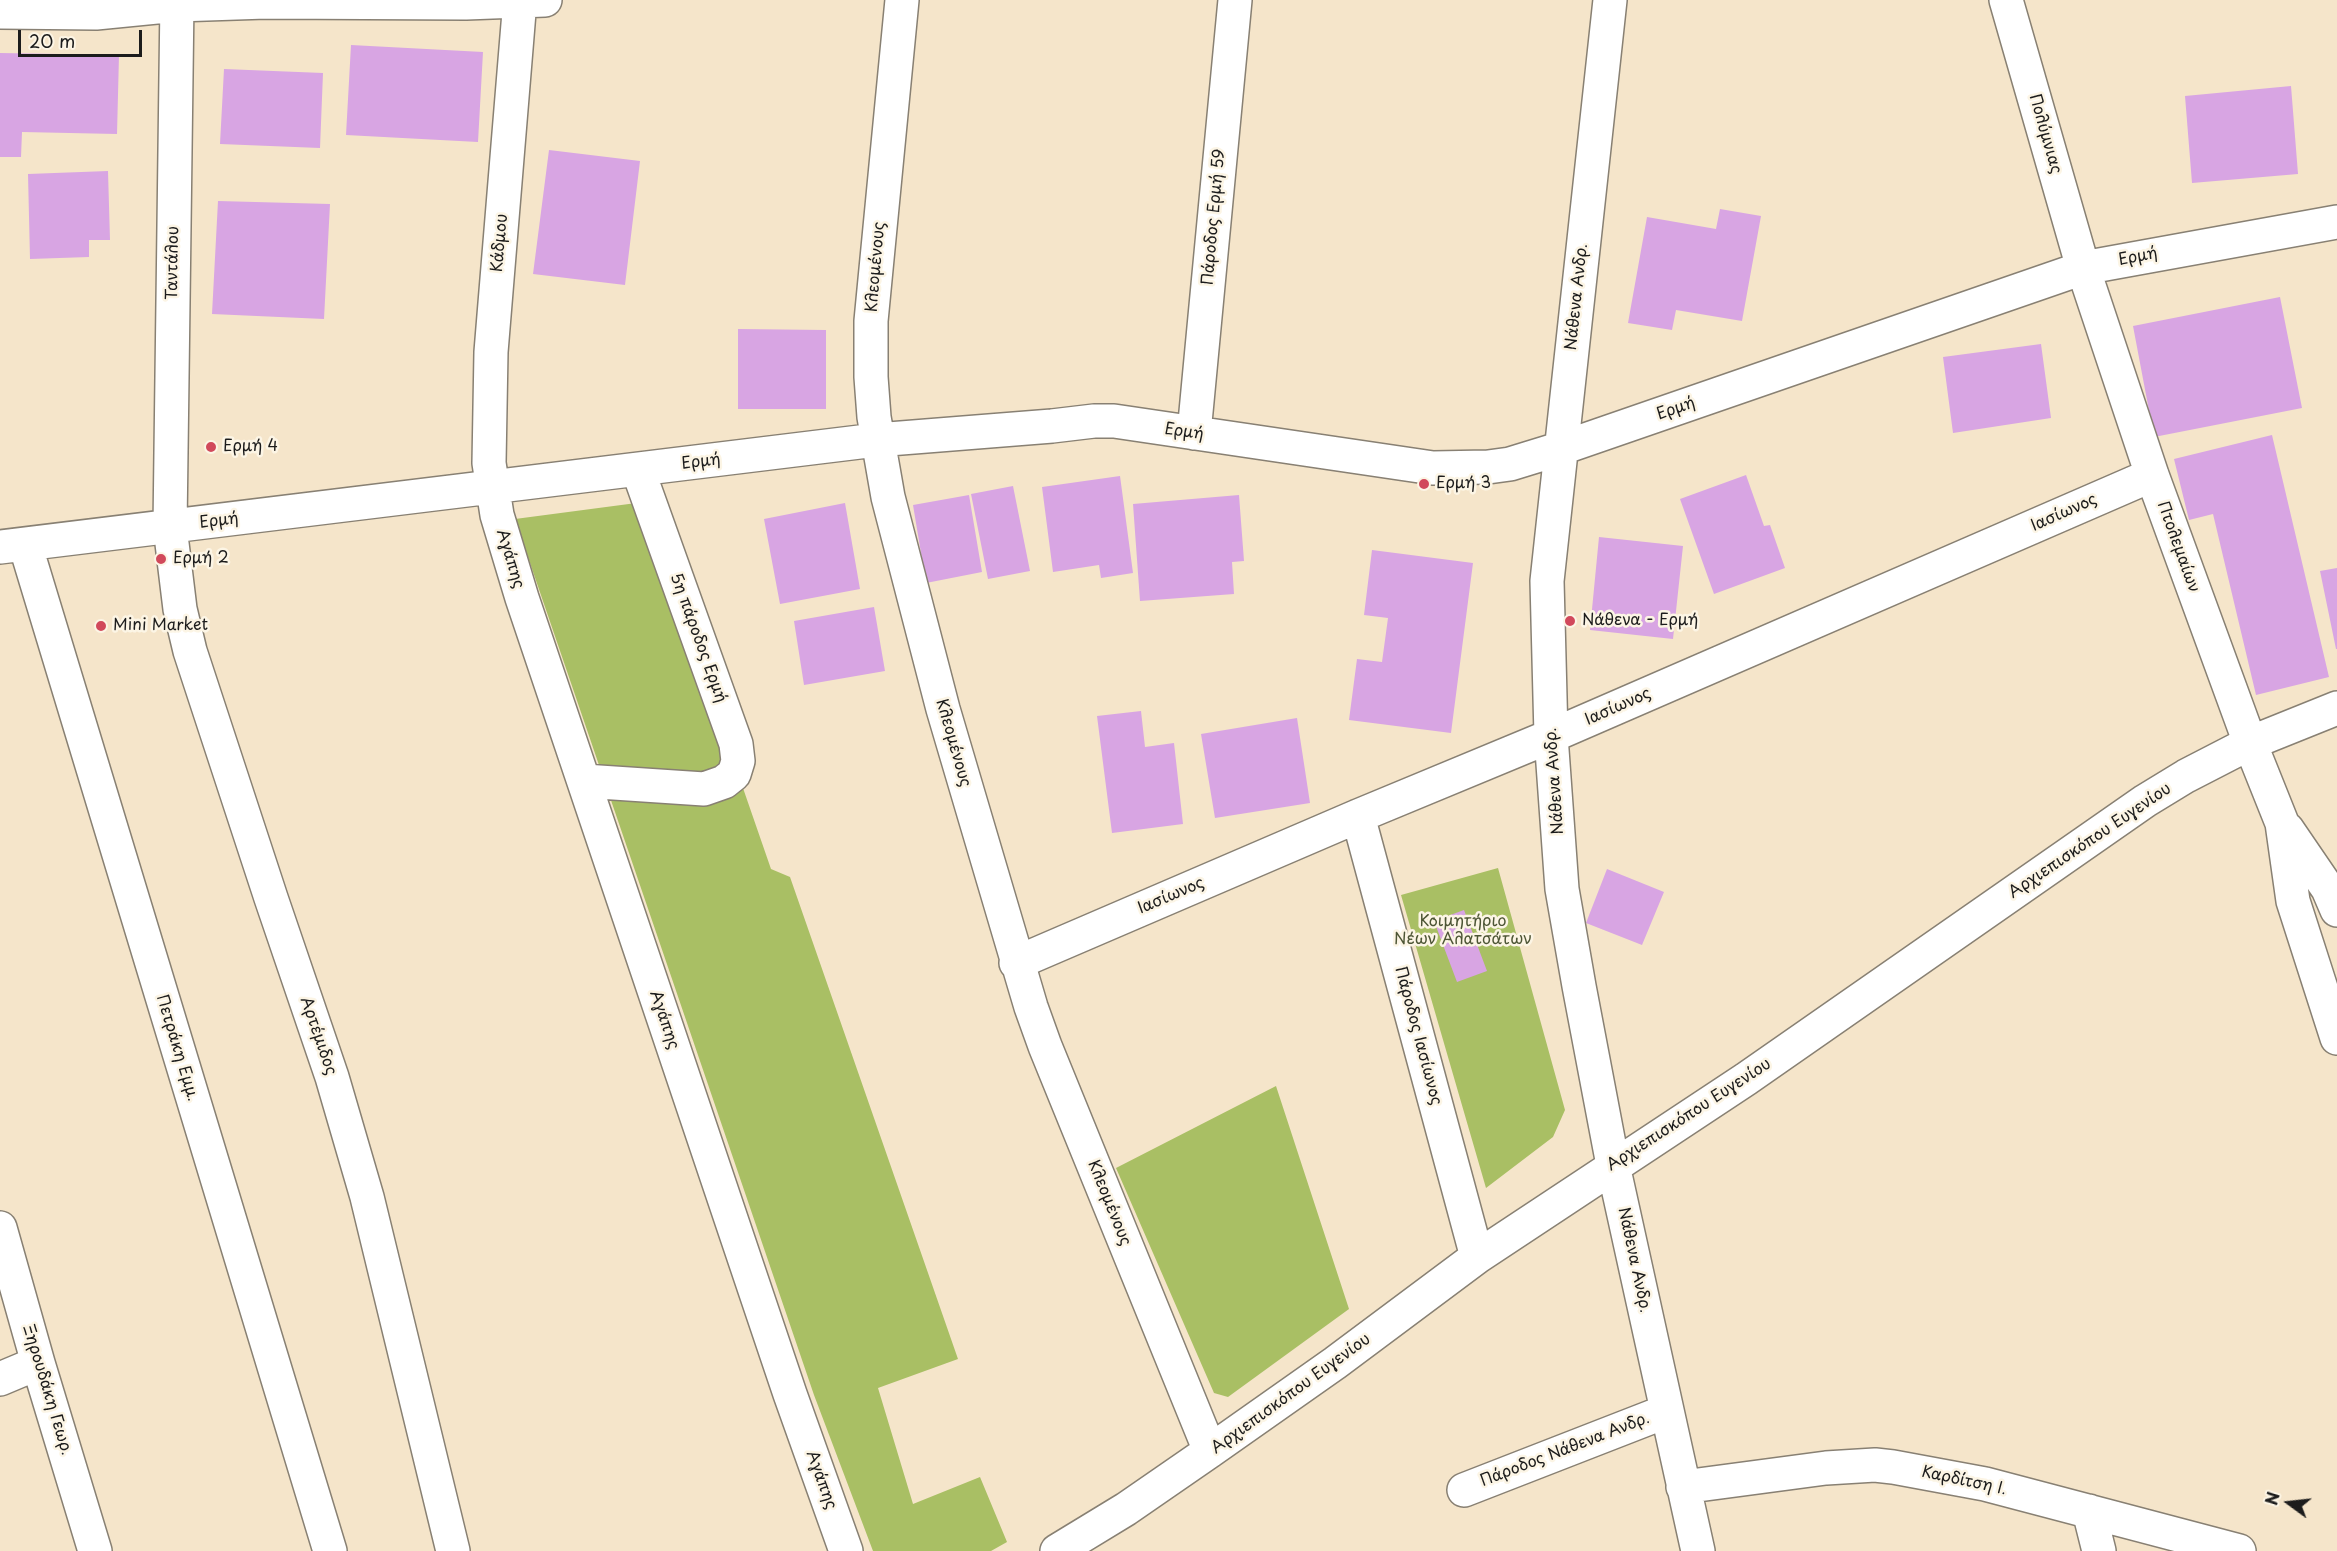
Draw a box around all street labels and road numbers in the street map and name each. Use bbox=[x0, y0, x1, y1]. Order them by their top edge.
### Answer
street label: Πολύμνιας bbox=[2024, 92, 2066, 176]
street label: Πάροδος Ερμή 59 bbox=[1198, 148, 1230, 286]
street label: Κάδμου bbox=[488, 213, 512, 273]
street label: Κλεομένους bbox=[862, 221, 890, 313]
street label: Ταντάλου bbox=[163, 226, 183, 300]
street label: Νάθενα Ανδρ. bbox=[1562, 243, 1592, 351]
street label: Ερμή bbox=[2117, 244, 2159, 270]
street label: Ερμή bbox=[1654, 394, 1698, 424]
street label: Ερμή bbox=[1163, 420, 1205, 444]
street label: Ερμή bbox=[680, 450, 722, 474]
street label: Ιασίωνος bbox=[2028, 490, 2100, 536]
street label: Πτολεμαίων bbox=[2153, 499, 2203, 595]
street label: Ερμή bbox=[198, 509, 240, 533]
street label: Αγάπης bbox=[492, 527, 528, 591]
street label: 5η πάροδος Ερμή bbox=[666, 571, 730, 705]
street label: Ιασίωνος bbox=[1582, 684, 1654, 730]
street label: Κλεομένους bbox=[931, 697, 975, 789]
street label: Νάθενα Ανδρ. bbox=[1542, 727, 1568, 835]
street label: Αρχιεπισκόπου Ευγενίου bbox=[2005, 779, 2175, 903]
street label: Ιασίωνος bbox=[1135, 873, 1207, 919]
street label: Πάροδος Ιασίωνος bbox=[1390, 965, 1446, 1107]
street label: Αγάπης bbox=[645, 988, 683, 1052]
street label: Πετράκη Εμμ. bbox=[152, 992, 202, 1104]
street label: Αρτέμιδος bbox=[296, 994, 340, 1078]
street label: Αρχιεπισκόπου Ευγενίου bbox=[1603, 1055, 1775, 1175]
street label: Κλεομένους bbox=[1083, 1157, 1135, 1249]
street label: Νάθενα Ανδρ. bbox=[1613, 1206, 1655, 1314]
street label: Ξηρουδάκη Γεωρ. bbox=[18, 1322, 76, 1458]
street label: Αρχιεπισκόπου Ευγενίου bbox=[1208, 1330, 1374, 1458]
street label: Πάροδος Νάθενα Ανδρ. bbox=[1478, 1409, 1652, 1491]
street label: Αγάπης bbox=[802, 1448, 840, 1512]
street label: Καρδίτση Ι. bbox=[1920, 1463, 2008, 1499]

